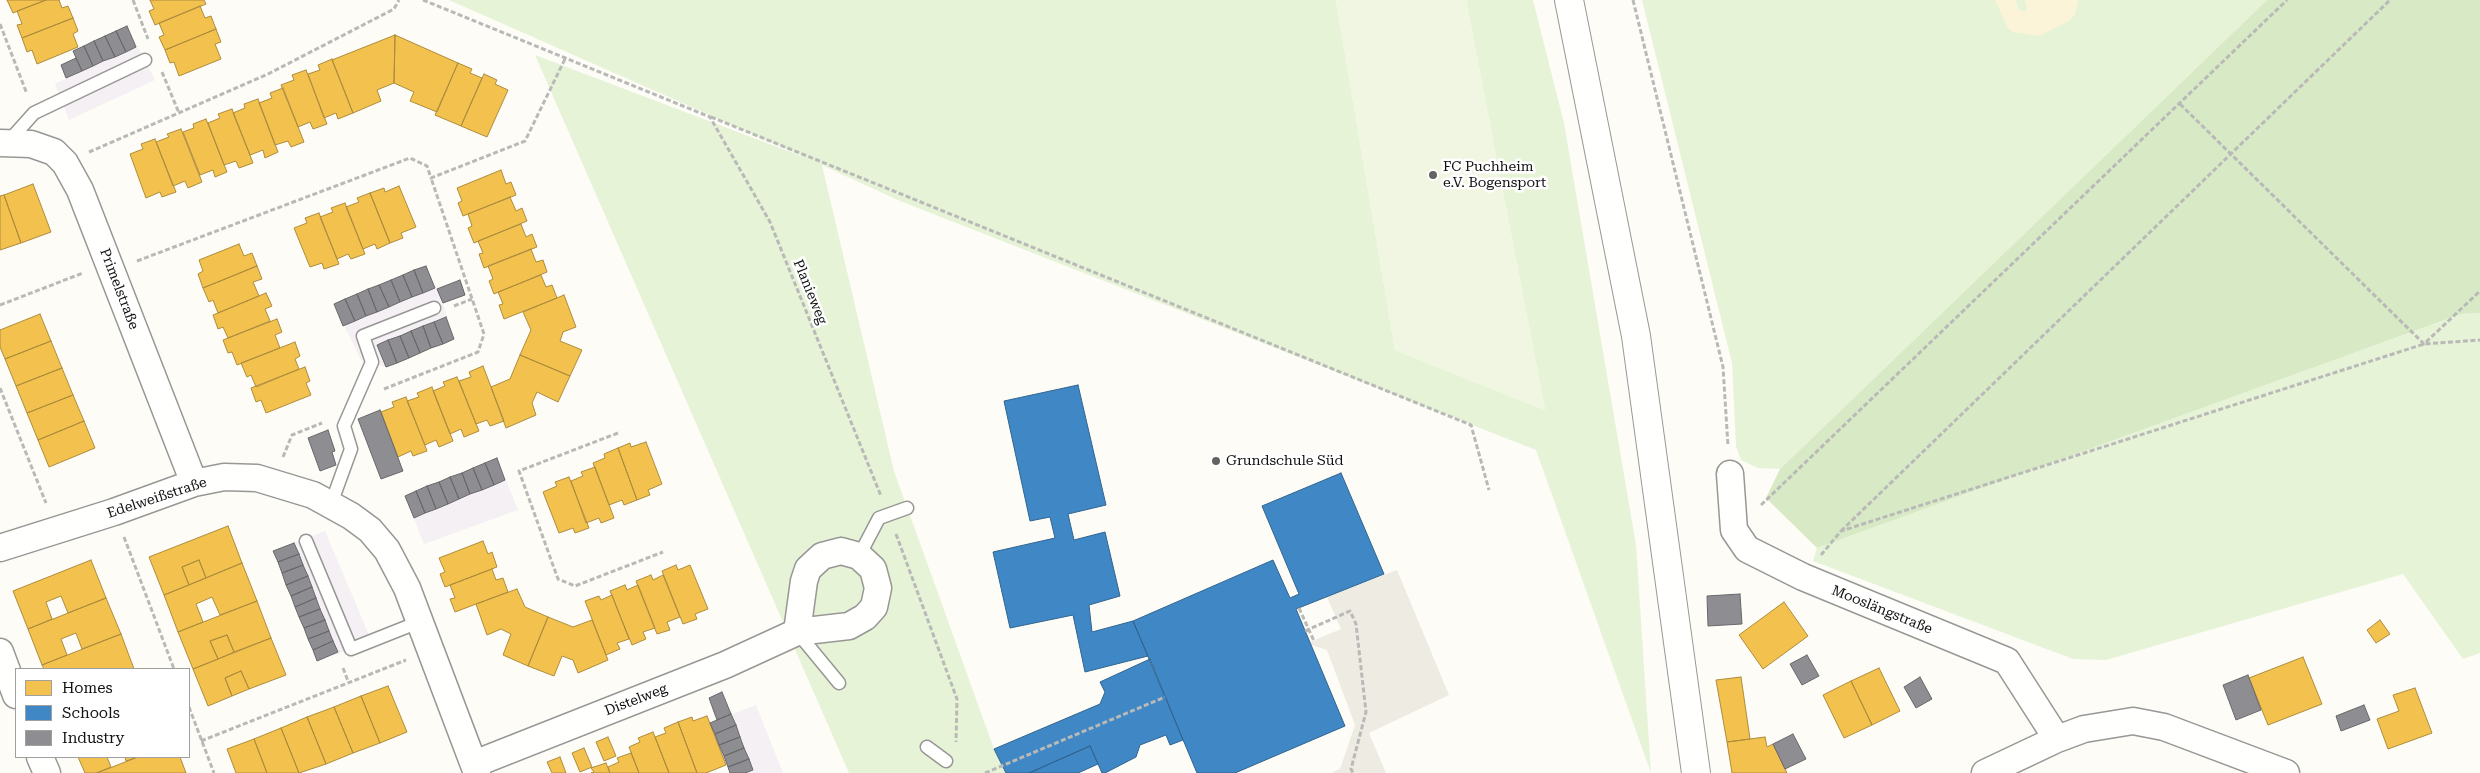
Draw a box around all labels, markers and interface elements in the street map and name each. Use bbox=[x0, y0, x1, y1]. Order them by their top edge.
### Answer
place label: FC Puchheim e.V. Bogensport bbox=[1443, 159, 1546, 192]
marker: FC Puchheim e.V. Bogensport bbox=[1427, 169, 1439, 181]
street label: Primelstraße bbox=[96, 246, 142, 332]
street label: Planieweg bbox=[789, 257, 831, 327]
place label: Grundschule Süd bbox=[1226, 453, 1343, 469]
marker: Grundschule Süd bbox=[1210, 455, 1222, 467]
street label: Edelweißstraße bbox=[105, 474, 209, 522]
street label: Mooslängstraße bbox=[1829, 582, 1935, 638]
legend bbox=[15, 668, 190, 758]
text: Homes bbox=[62, 679, 113, 697]
street label: Distelweg bbox=[602, 680, 670, 720]
text: Schools bbox=[62, 704, 120, 722]
text: Industry bbox=[62, 729, 124, 747]

